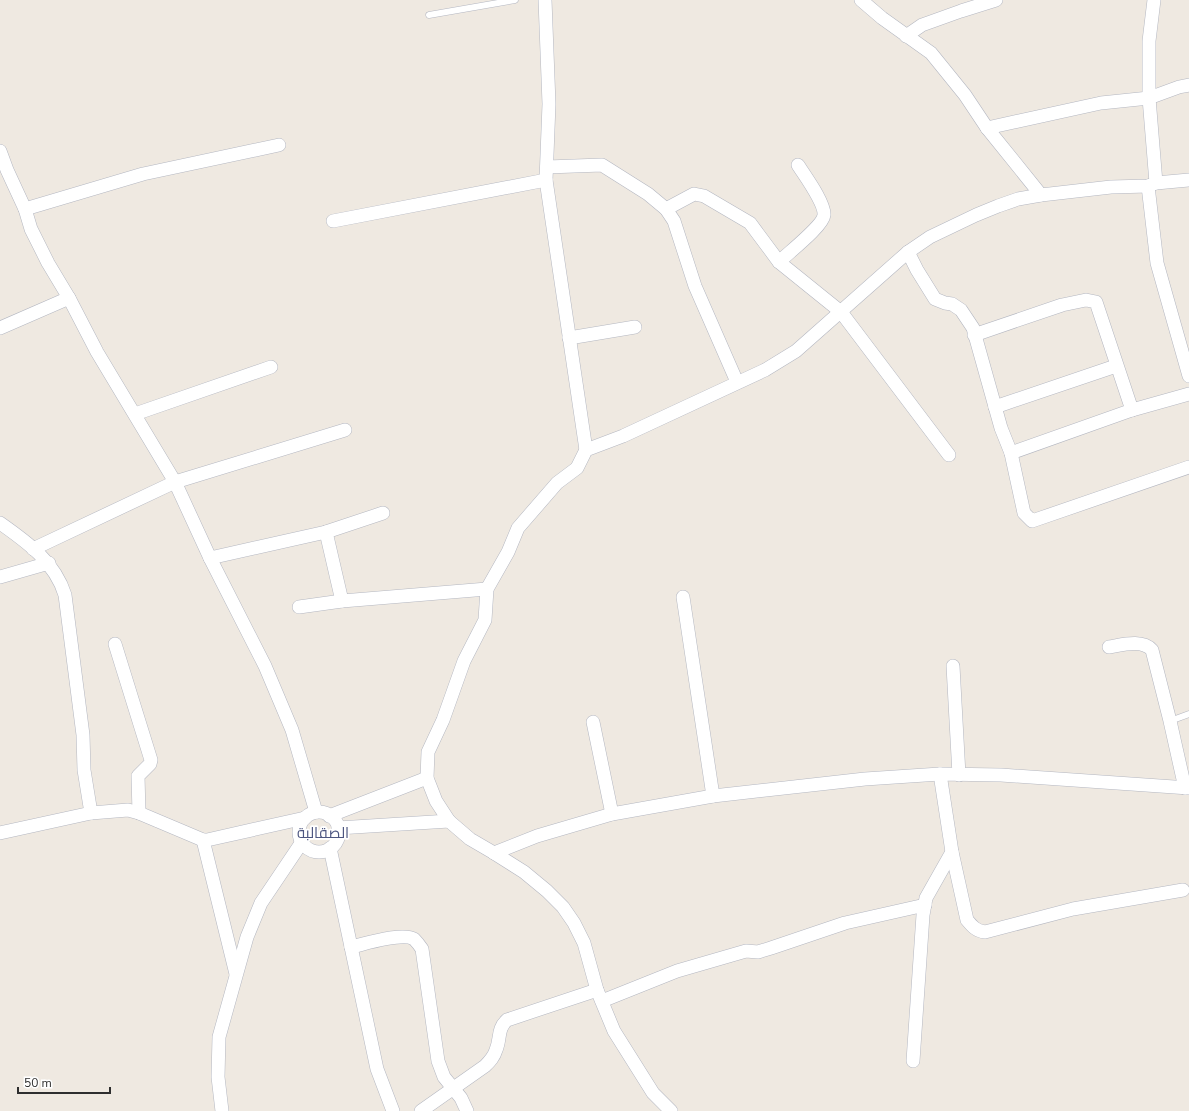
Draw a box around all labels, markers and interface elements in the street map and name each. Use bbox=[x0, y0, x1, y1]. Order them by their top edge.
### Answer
district label: الصقالبة bbox=[297, 823, 349, 843]
scale bar bbox=[18, 1069, 110, 1095]
text: 50 m bbox=[24, 1075, 52, 1091]

